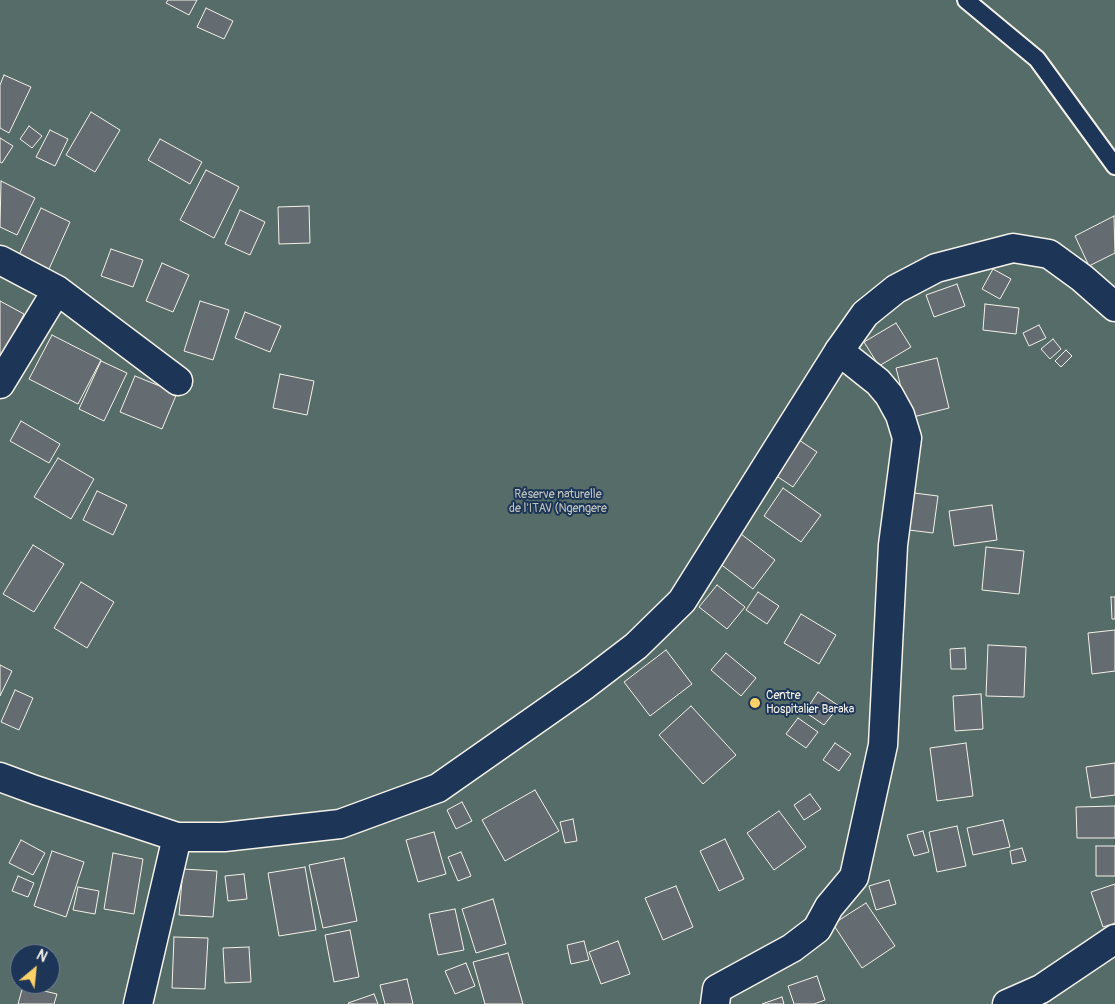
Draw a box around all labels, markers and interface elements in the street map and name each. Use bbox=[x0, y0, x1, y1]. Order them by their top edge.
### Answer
park label: Réserve naturelle de l'ITAV (Ngengere bbox=[509, 488, 607, 516]
place label: Centre Hospitalier Baraka bbox=[766, 689, 854, 717]
marker: Centre Hospitalier Baraka bbox=[748, 696, 762, 710]
north arrow bbox=[10, 944, 60, 994]
text: N bbox=[34, 946, 50, 966]

